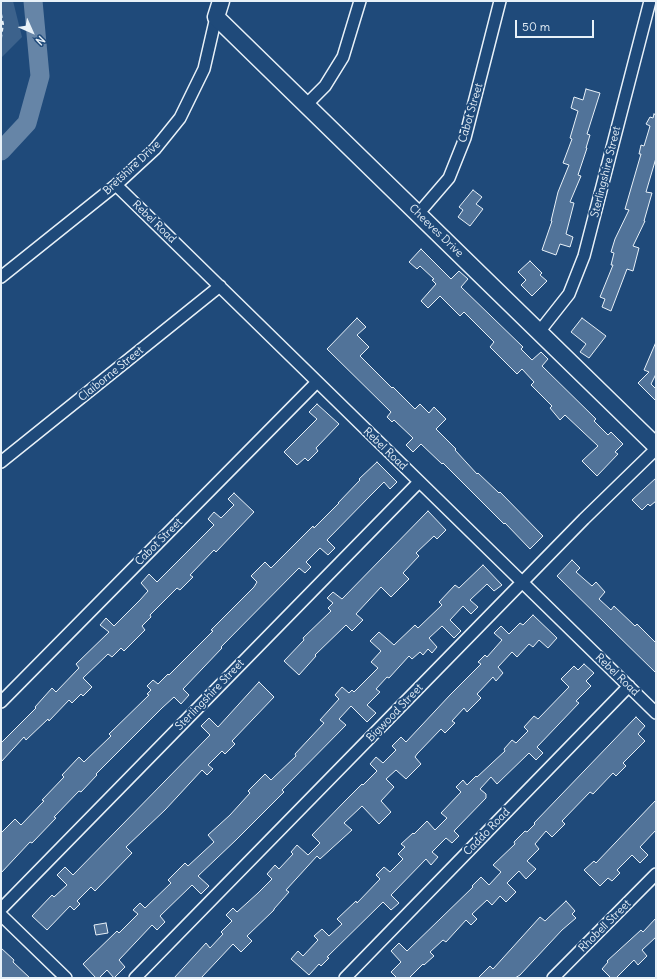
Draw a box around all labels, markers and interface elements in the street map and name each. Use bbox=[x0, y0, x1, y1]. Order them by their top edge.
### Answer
north arrow bbox=[12, 12, 52, 52]
scale bar bbox=[517, 12, 596, 38]
text: 50 m bbox=[522, 19, 550, 34]
text: N bbox=[33, 33, 48, 48]
street label: Cabot Street bbox=[456, 82, 486, 144]
street label: Sterlingshire Street bbox=[588, 125, 624, 219]
street label: Bretshire Drive bbox=[101, 138, 163, 198]
street label: Rebel Road bbox=[129, 198, 179, 246]
street label: Cheeves Drive bbox=[406, 202, 466, 260]
street label: Claiborne Street bbox=[76, 344, 146, 404]
street label: Rebel Road bbox=[360, 425, 410, 473]
street label: Cabot Street bbox=[133, 516, 185, 568]
street label: Rebel Road bbox=[592, 651, 642, 699]
street label: Sterlingshire Street bbox=[173, 657, 247, 733]
street label: Bigwood Street bbox=[364, 681, 426, 745]
street label: Caddo Road bbox=[461, 806, 513, 858]
street label: Rhobell Street bbox=[576, 897, 634, 955]

